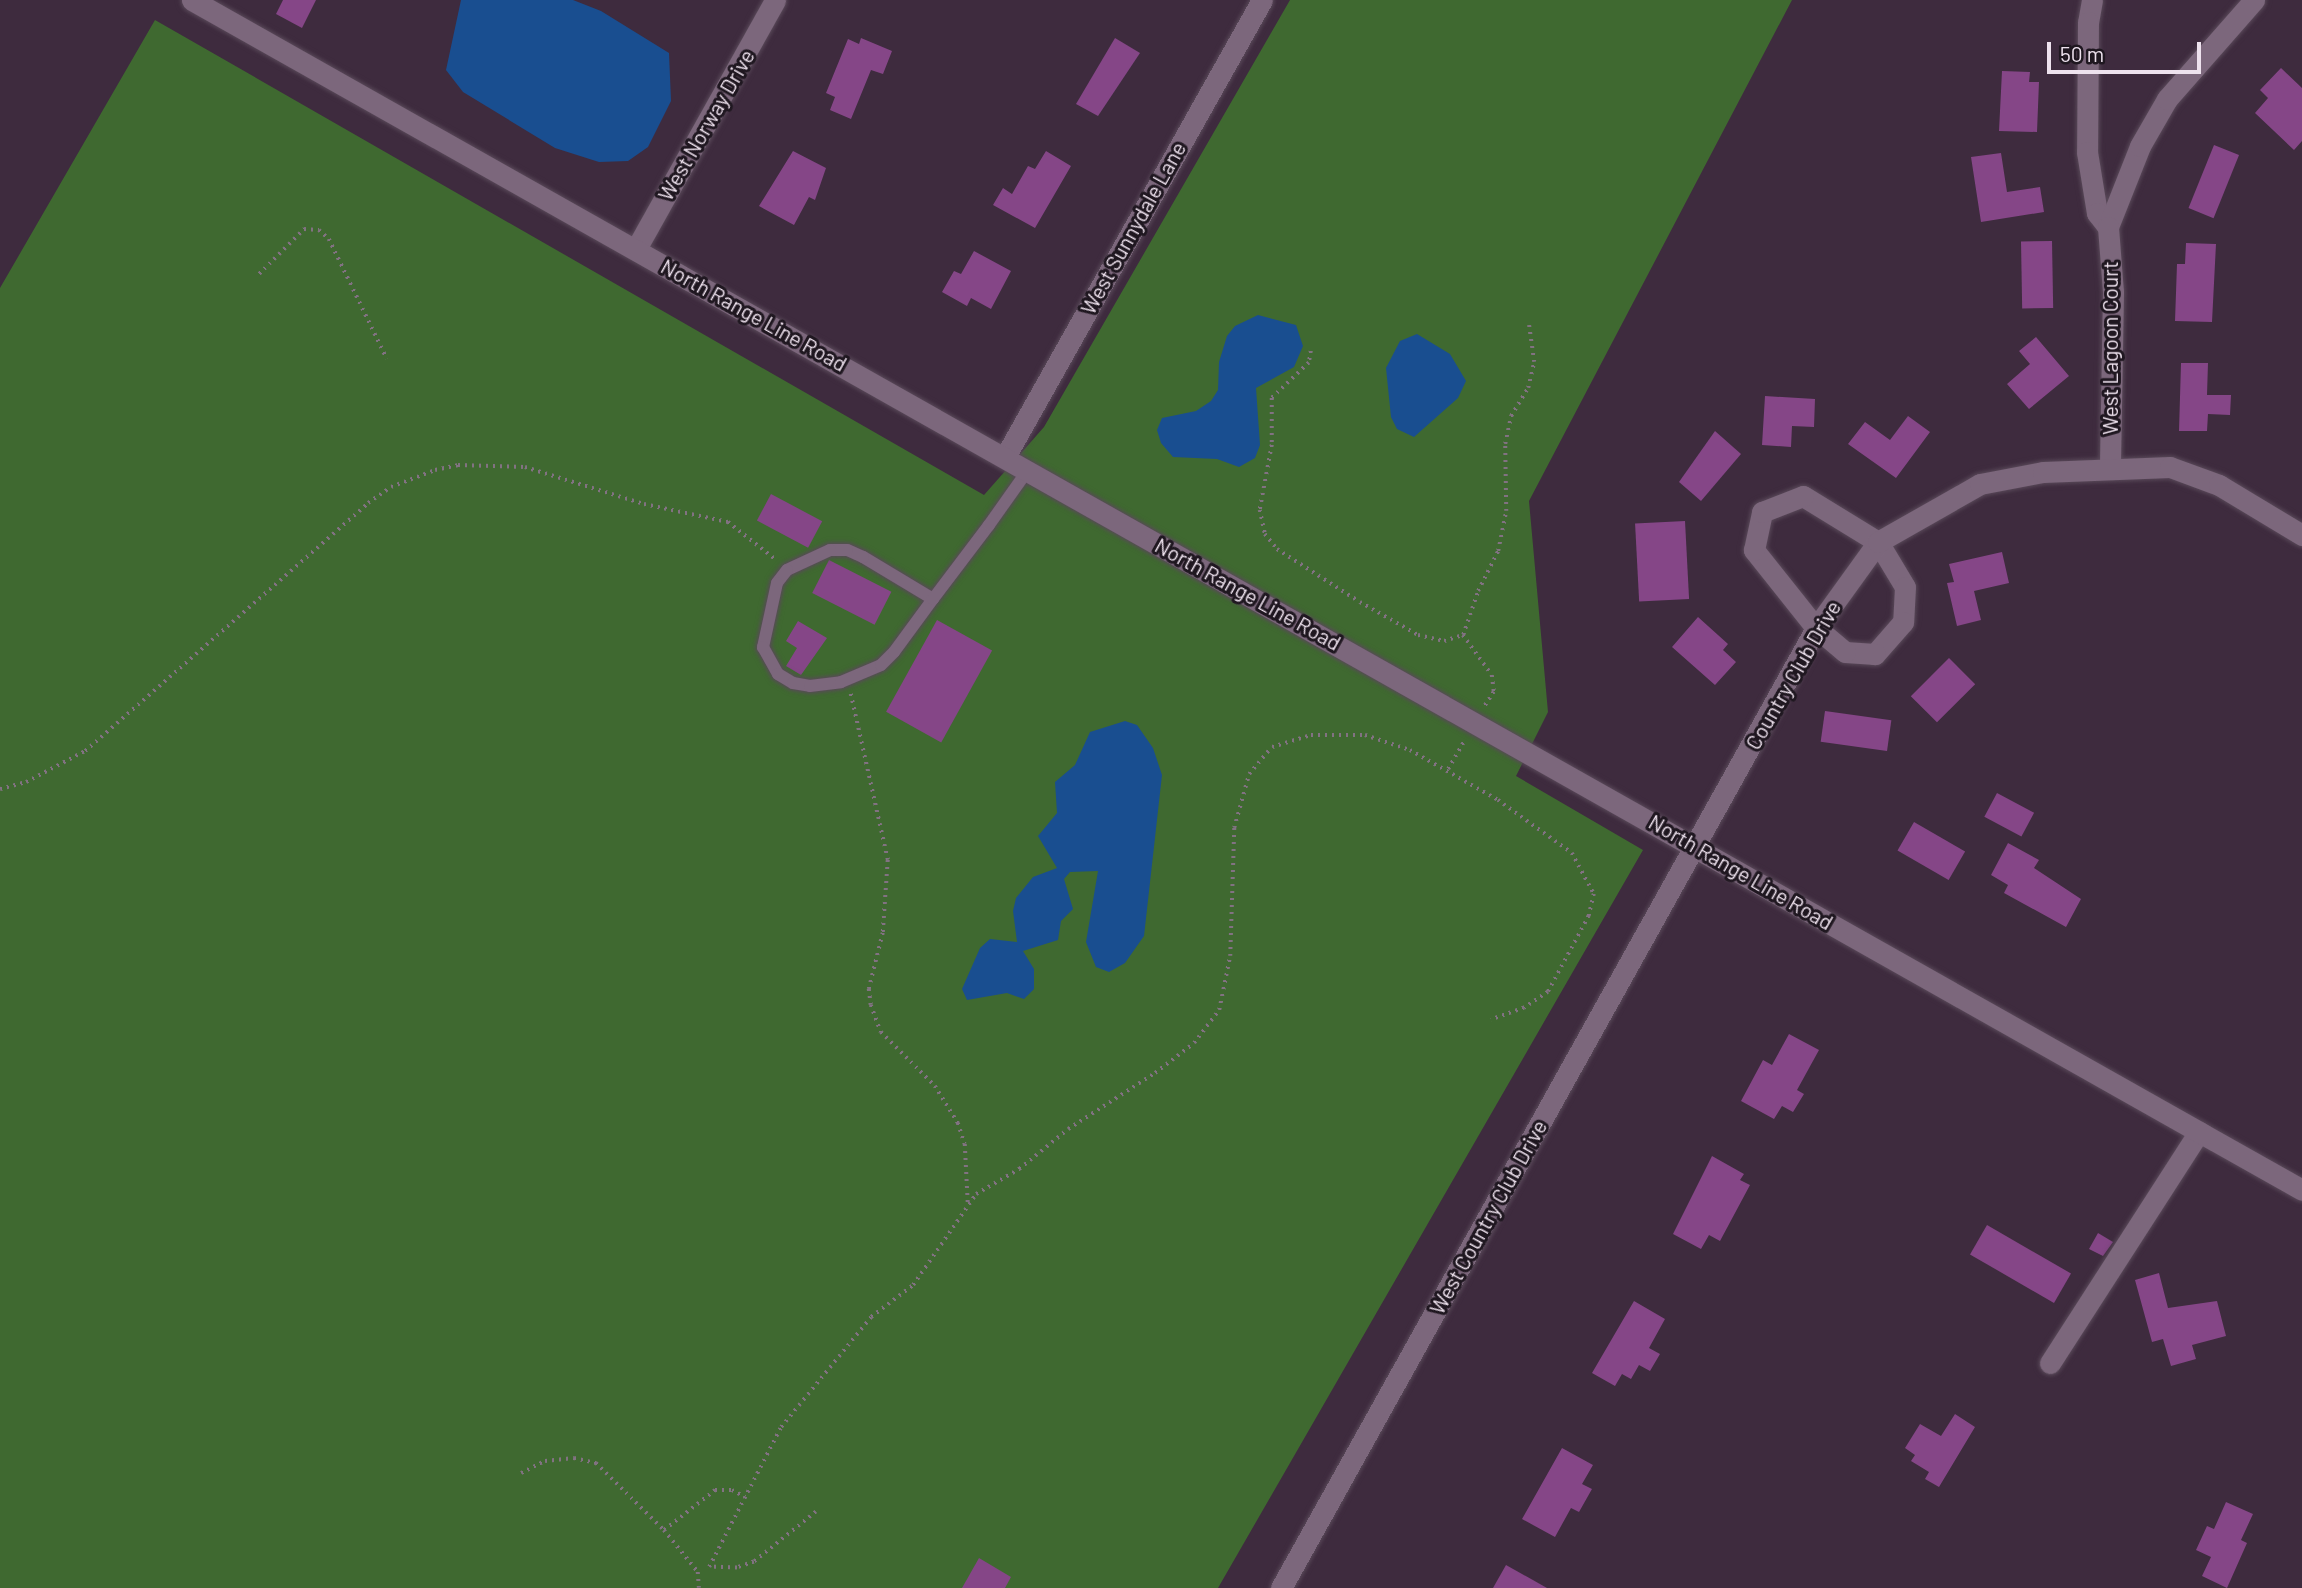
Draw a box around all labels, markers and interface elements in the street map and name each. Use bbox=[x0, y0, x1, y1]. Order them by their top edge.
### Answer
scale bar bbox=[2050, 28, 2204, 72]
text: 50 m bbox=[2060, 41, 2104, 66]
street label: West Norway Drive bbox=[652, 45, 760, 205]
street label: West Sunnydale Lane bbox=[1075, 137, 1191, 319]
street label: North Range Line Road bbox=[657, 253, 851, 377]
street label: West Lagoon Court bbox=[2097, 261, 2123, 435]
street label: North Range Line Road bbox=[1151, 532, 1345, 656]
street label: Country Club Drive bbox=[1740, 596, 1846, 754]
street label: North Range Line Road bbox=[1644, 809, 1838, 935]
street label: West Country Club Drive bbox=[1424, 1116, 1552, 1318]

